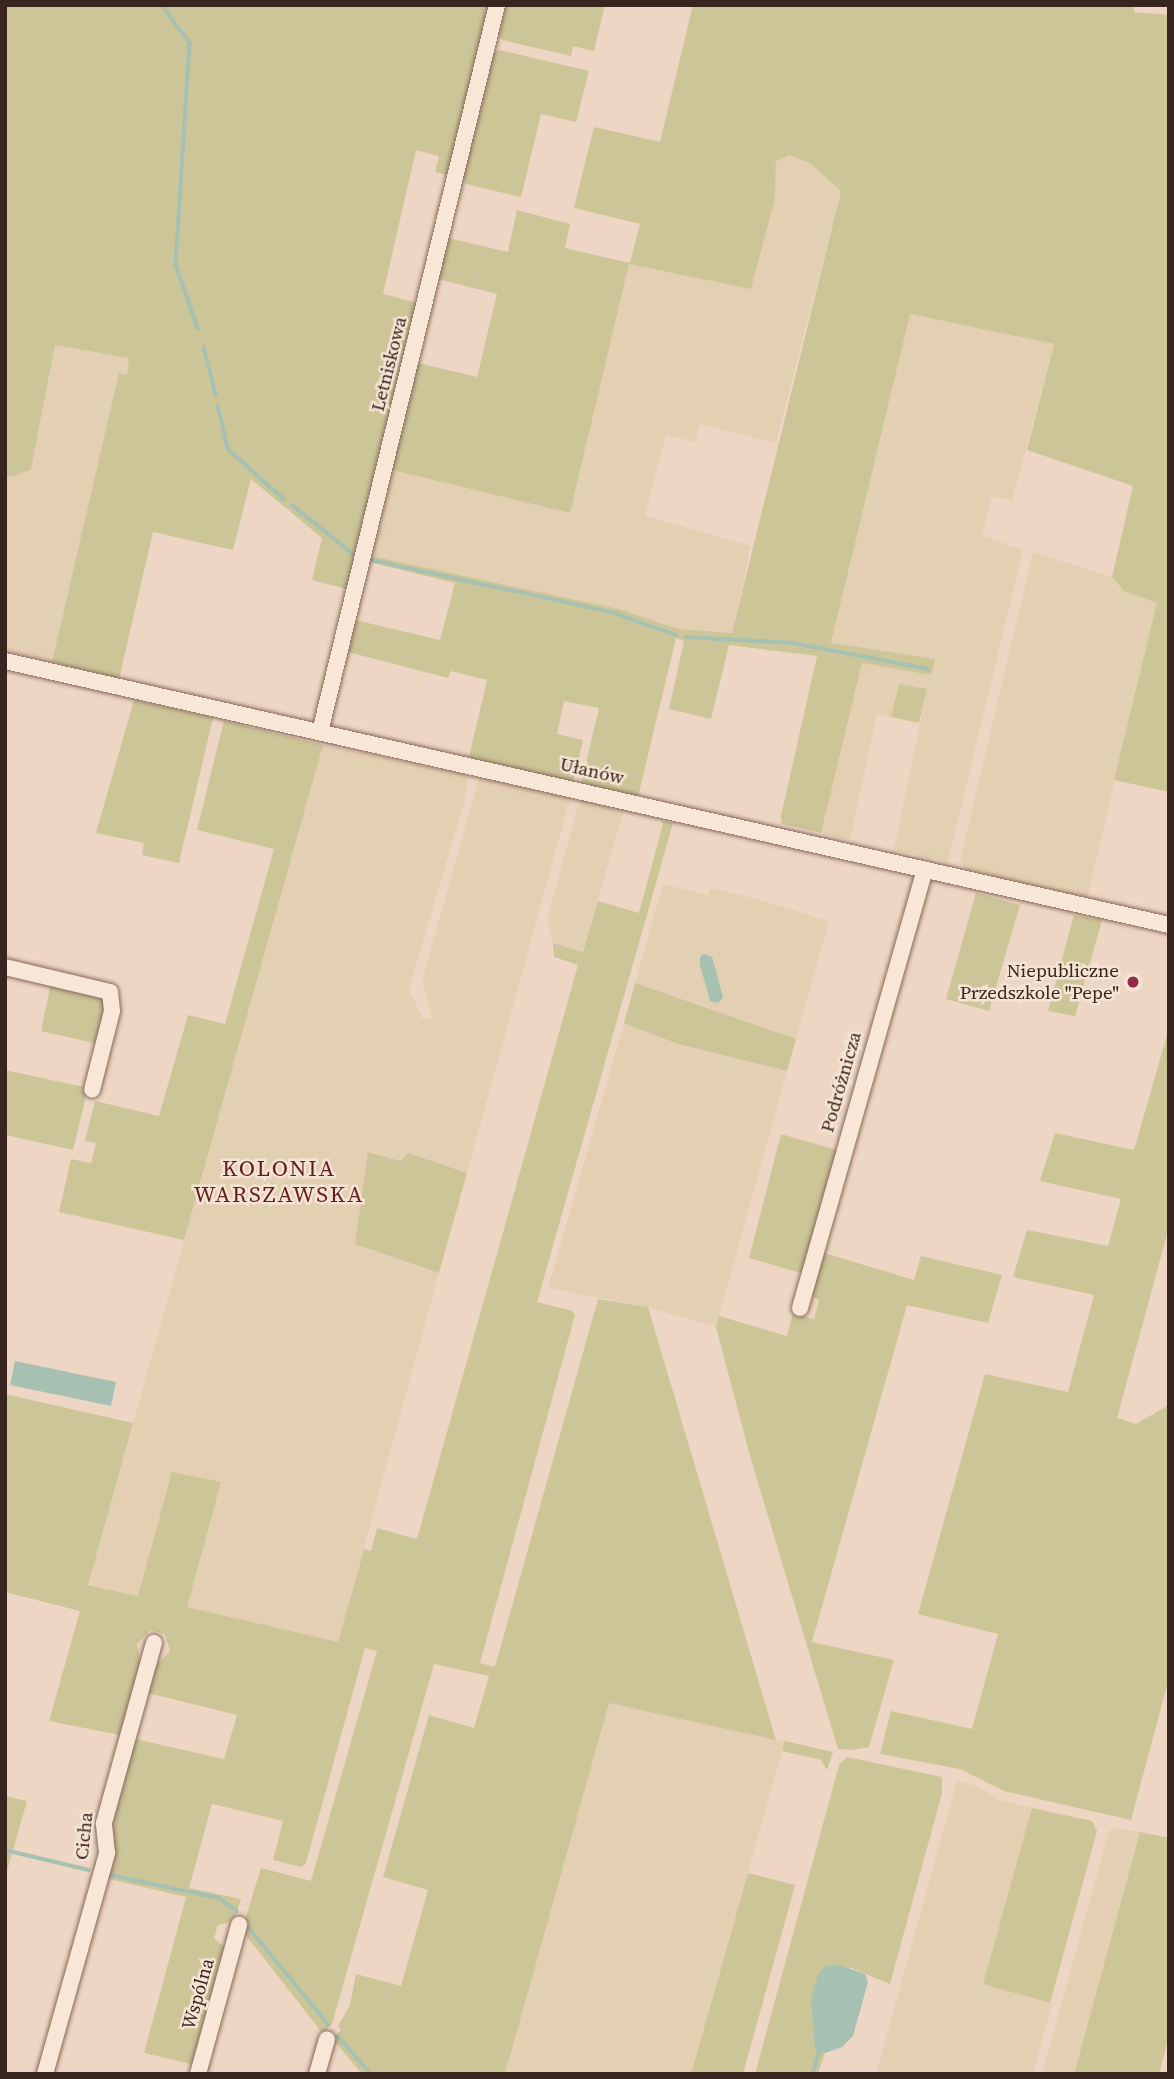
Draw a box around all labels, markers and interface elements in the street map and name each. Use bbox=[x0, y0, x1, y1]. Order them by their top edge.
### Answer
street label: Letniskowa bbox=[366, 314, 412, 414]
street label: Ułanów bbox=[558, 753, 626, 789]
place label: Niepubliczne Przedszkole "Pepe" bbox=[960, 960, 1119, 1004]
marker: Niepubliczne Przedszkole "Pepe" bbox=[1125, 974, 1141, 990]
street label: Podróżnicza bbox=[816, 1029, 866, 1135]
district label: KOLONIA WARSZAWSKA bbox=[195, 1154, 363, 1208]
street label: Cicha bbox=[70, 1811, 98, 1861]
street label: Wspólna bbox=[177, 1956, 219, 2032]

